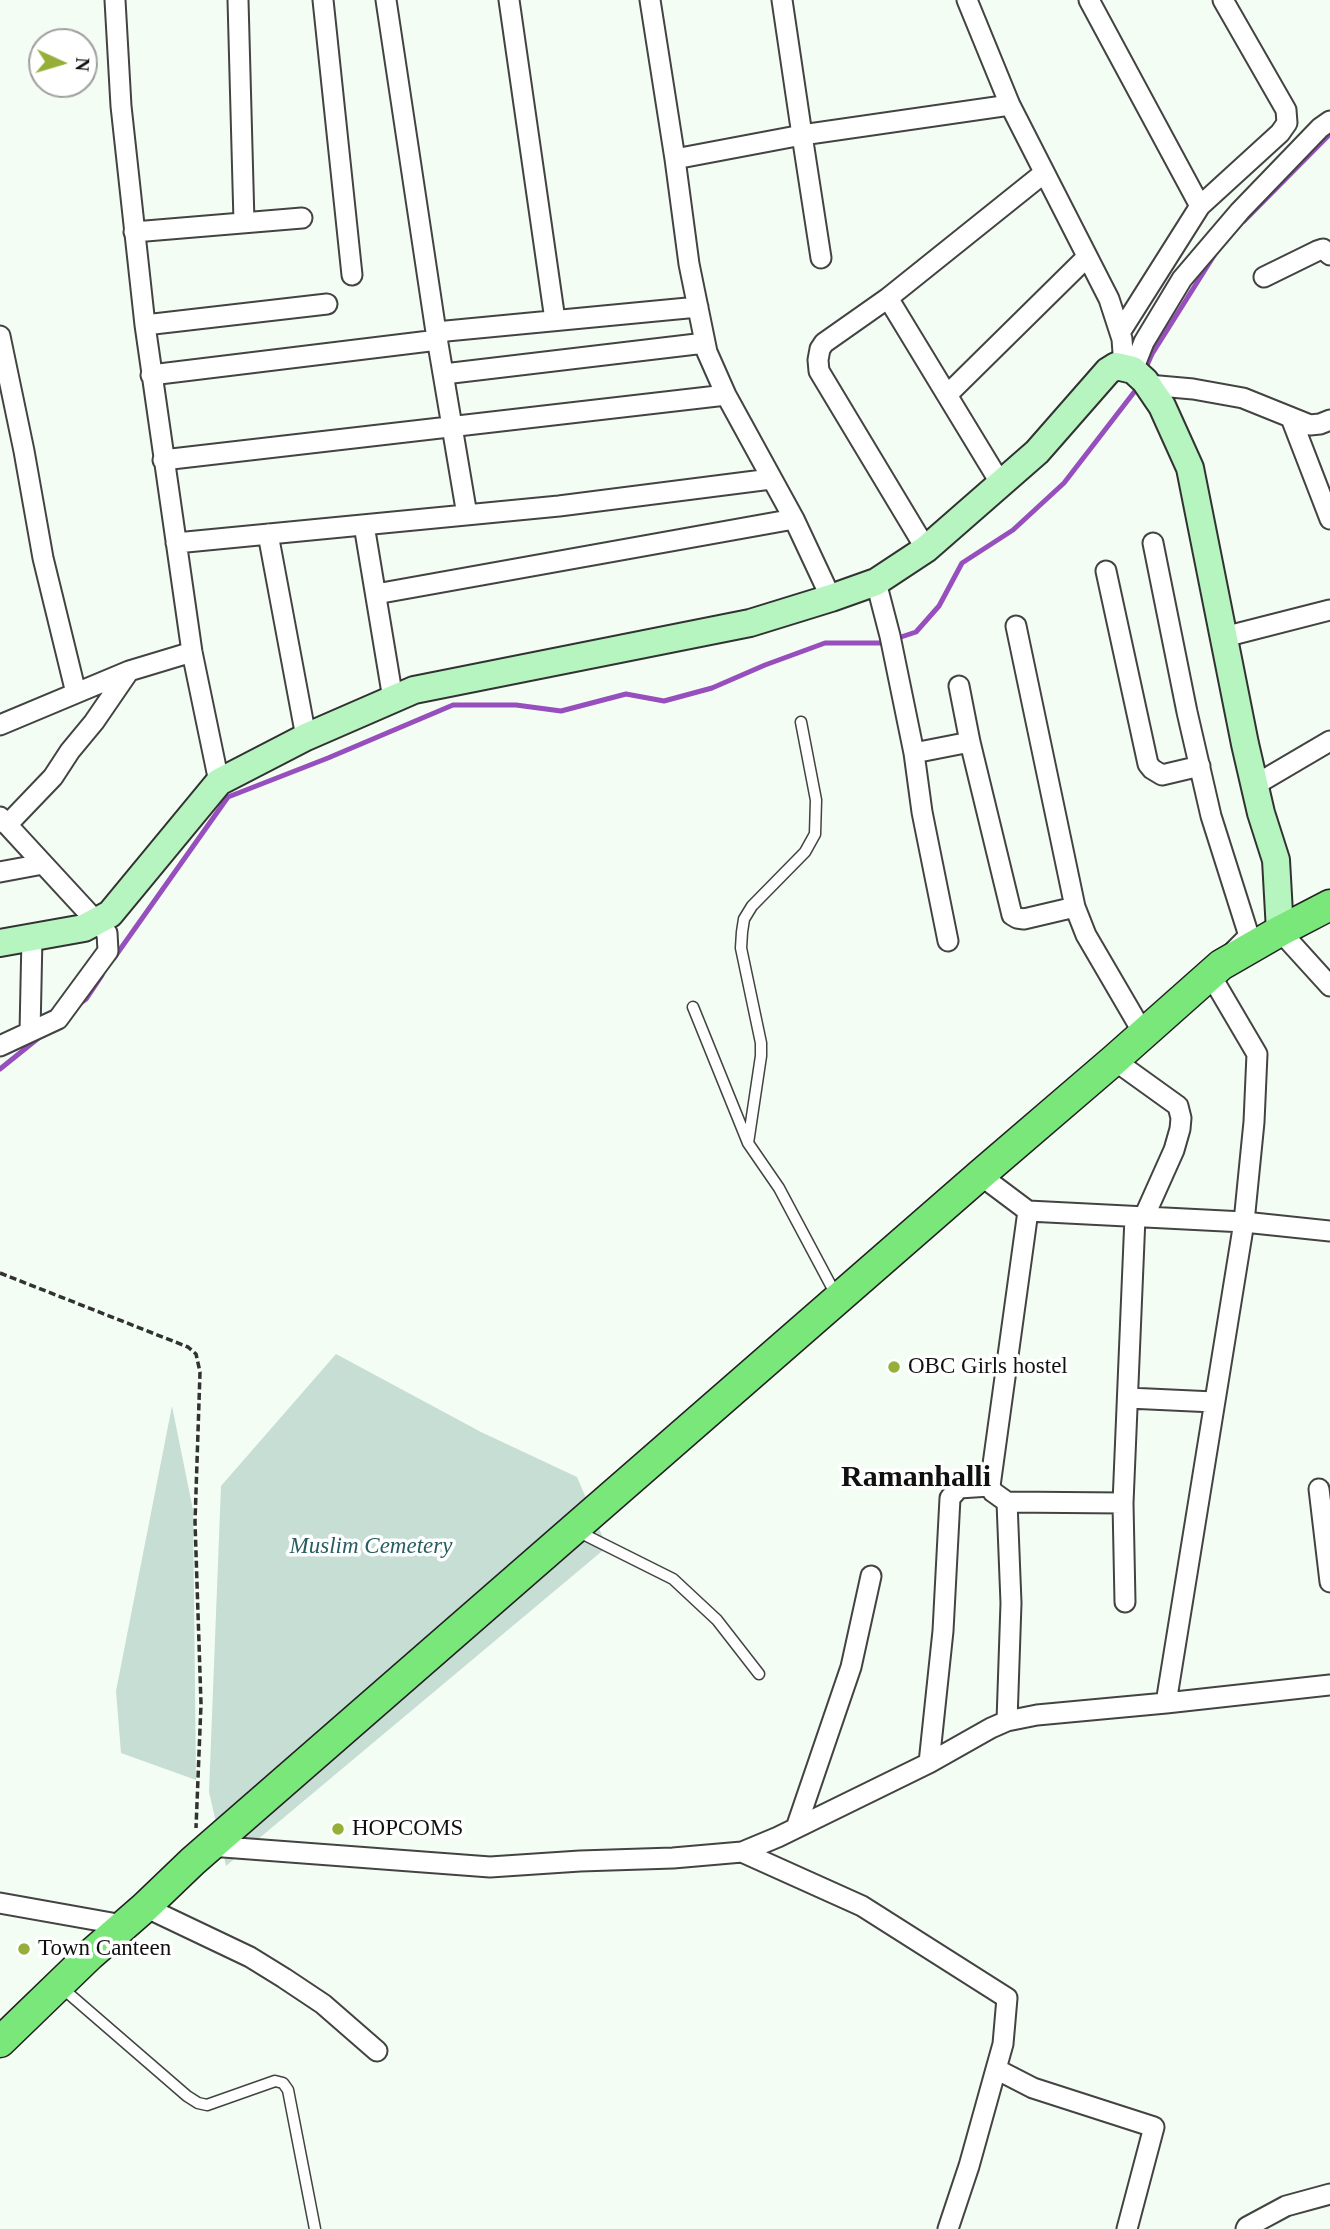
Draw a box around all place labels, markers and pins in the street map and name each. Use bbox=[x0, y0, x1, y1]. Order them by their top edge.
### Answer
place label: OBC Girls hostel bbox=[908, 1353, 1068, 1381]
marker: OBC Girls hostel bbox=[886, 1359, 902, 1375]
place label: HOPCOMS bbox=[352, 1815, 463, 1843]
marker: HOPCOMS bbox=[330, 1821, 346, 1837]
place label: Town Canteen bbox=[38, 1935, 171, 1963]
marker: Town Canteen bbox=[16, 1941, 32, 1957]

